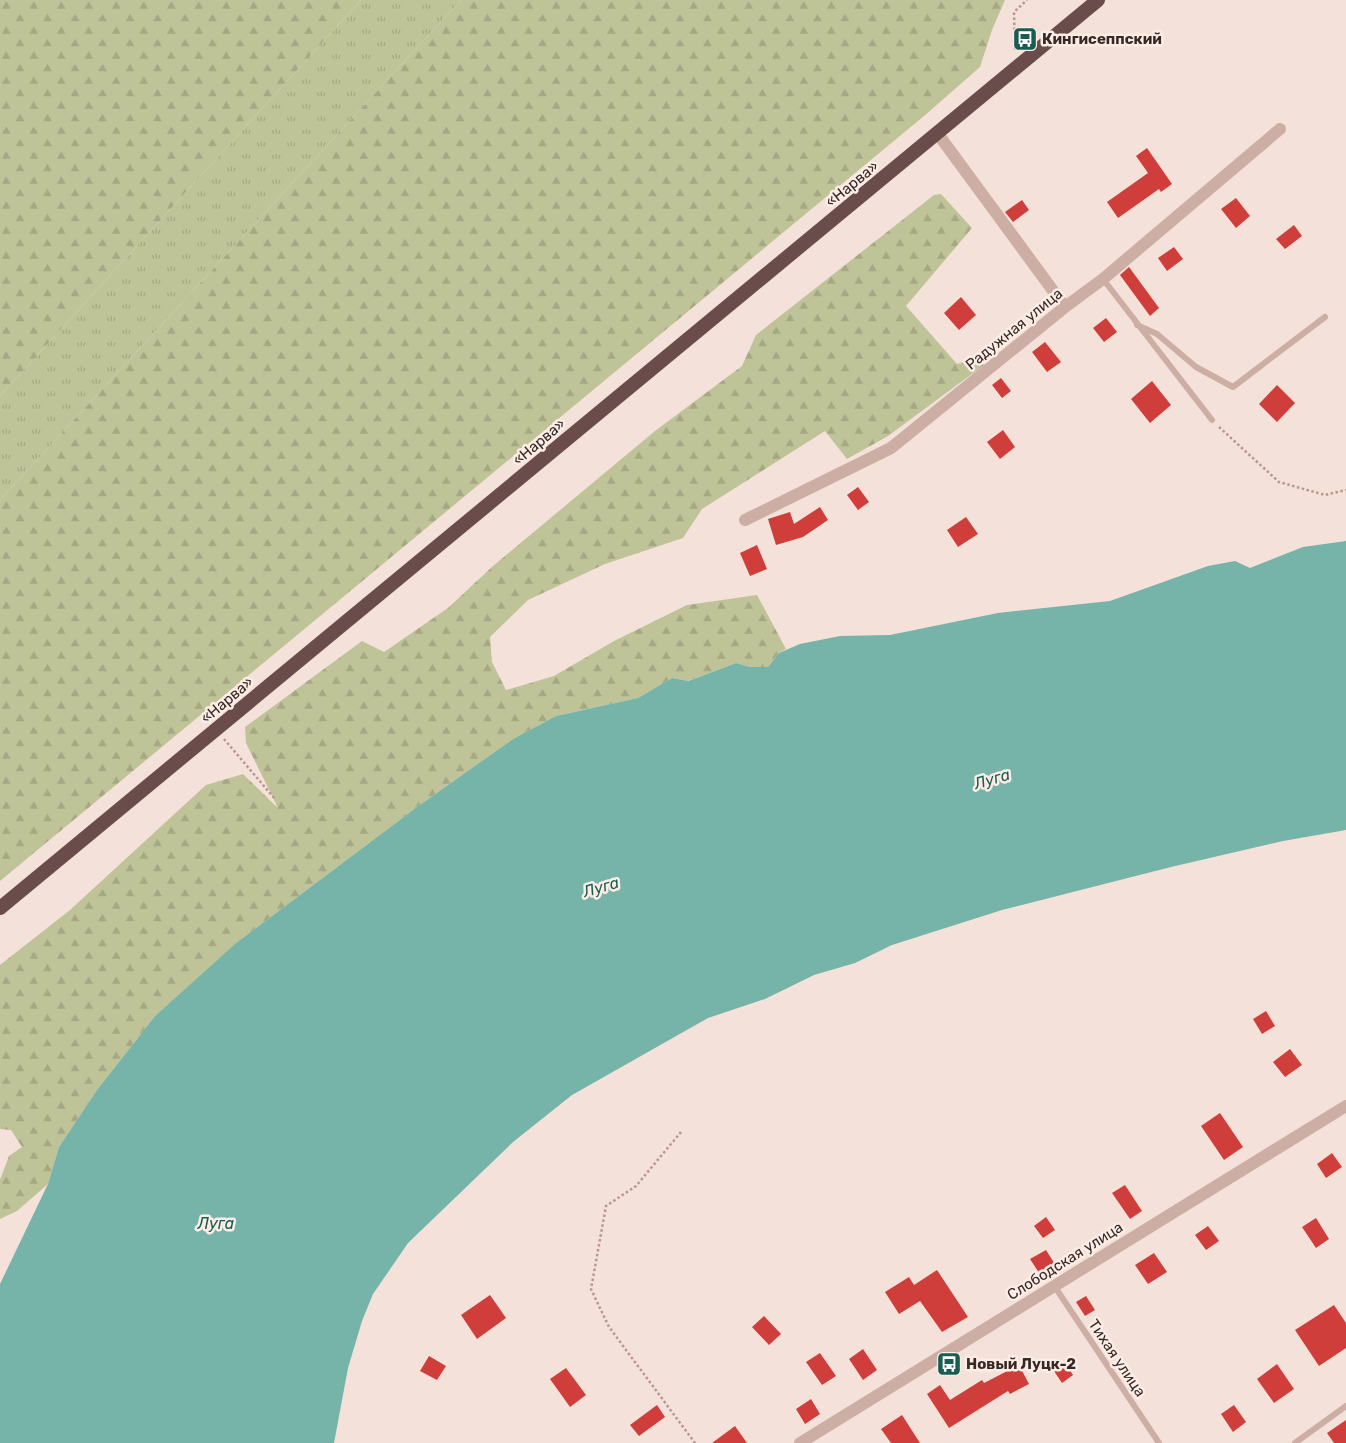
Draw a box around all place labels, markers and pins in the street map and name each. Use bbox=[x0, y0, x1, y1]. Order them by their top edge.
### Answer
bus stop icon: Кингисеппский bbox=[1012, 26, 1038, 52]
place label: Кингисеппский bbox=[1042, 30, 1162, 48]
bus stop icon: Новый Луцк-2 bbox=[936, 1351, 962, 1377]
place label: Новый Луцк-2 bbox=[966, 1355, 1076, 1373]

